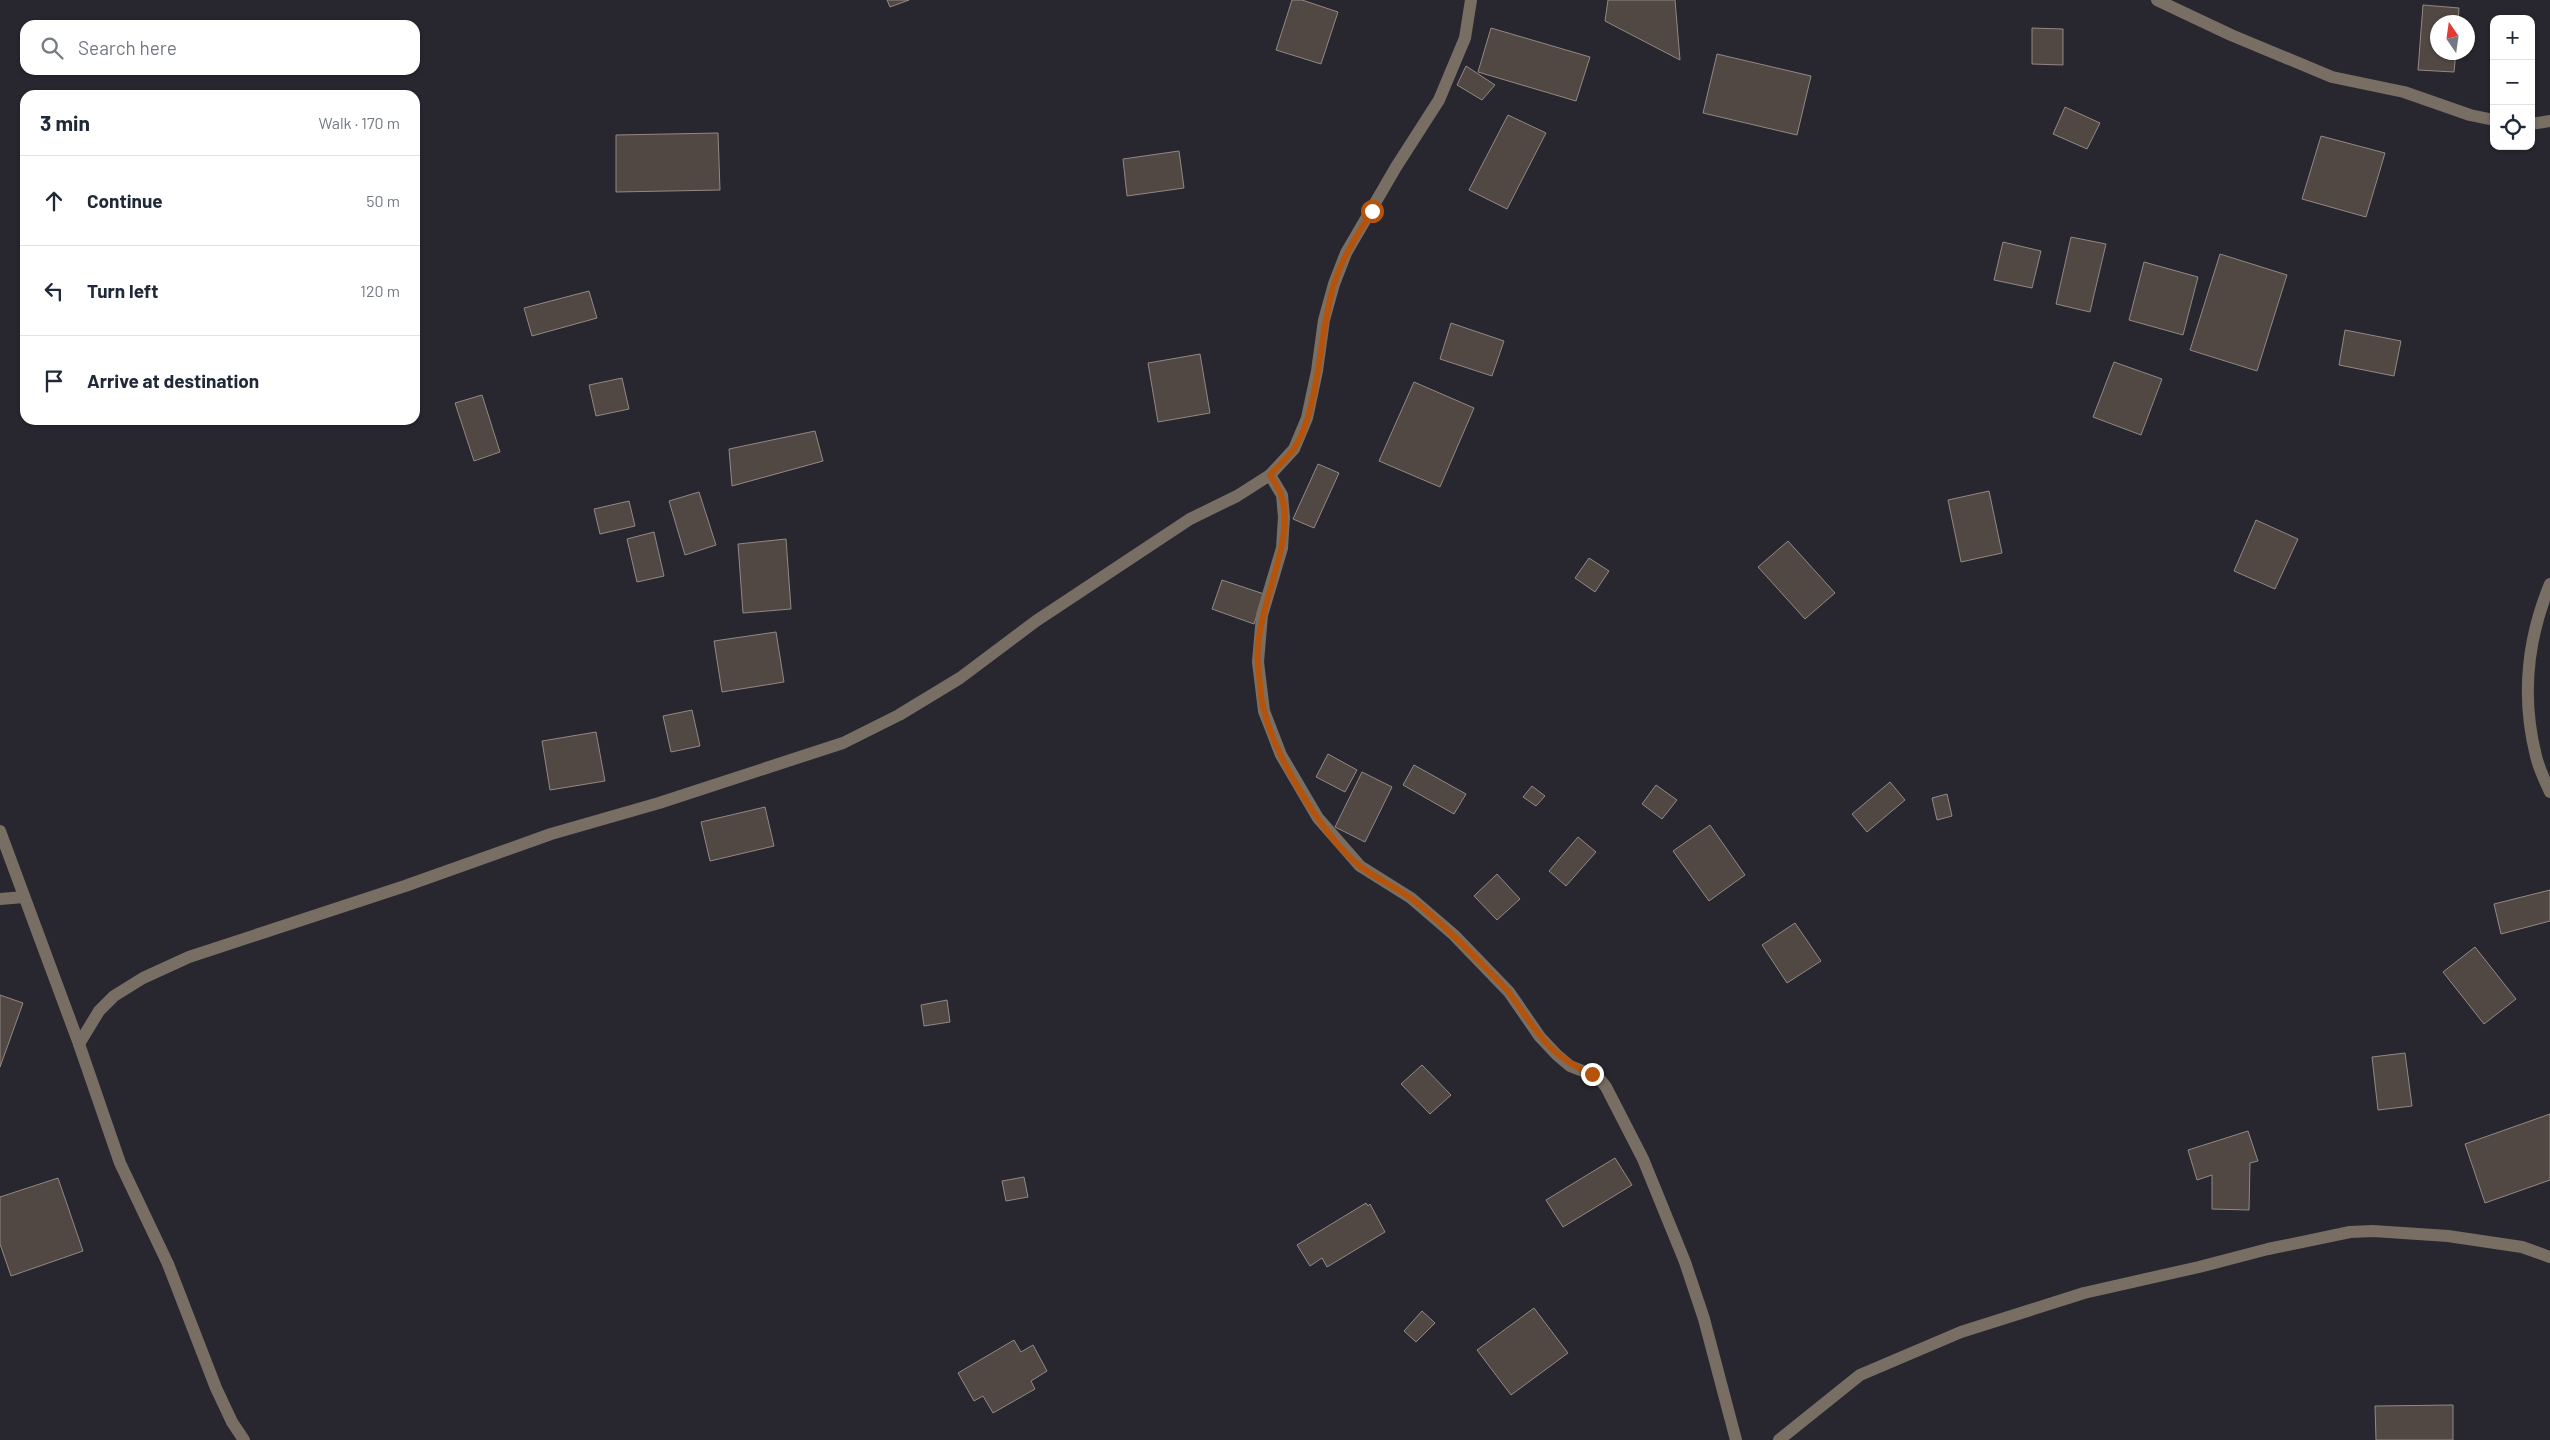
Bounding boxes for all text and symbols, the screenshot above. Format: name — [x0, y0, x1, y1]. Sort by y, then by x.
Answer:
north arrow — [2430, 15, 2475, 60]
map controls — [2490, 15, 2535, 150]
button: + — [2490, 15, 2535, 60]
search box — [20, 20, 420, 75]
icon: search — [38, 34, 66, 62]
text: Search here — [78, 36, 177, 59]
button: − — [2490, 60, 2535, 105]
button: locate — [2490, 105, 2535, 150]
text: 3 min — [40, 110, 90, 135]
text: Walk · 170 m — [318, 113, 400, 132]
icon: ahead — [40, 187, 68, 215]
text: Continue — [87, 189, 163, 212]
text: 50 m — [366, 191, 400, 210]
route start — [1361, 200, 1384, 223]
icon: left — [40, 277, 68, 305]
text: Turn left — [87, 279, 158, 302]
text: 120 m — [360, 281, 400, 300]
icon: arrive — [40, 367, 68, 395]
text: Arrive at destination — [87, 369, 259, 392]
route end — [1581, 1063, 1604, 1086]

